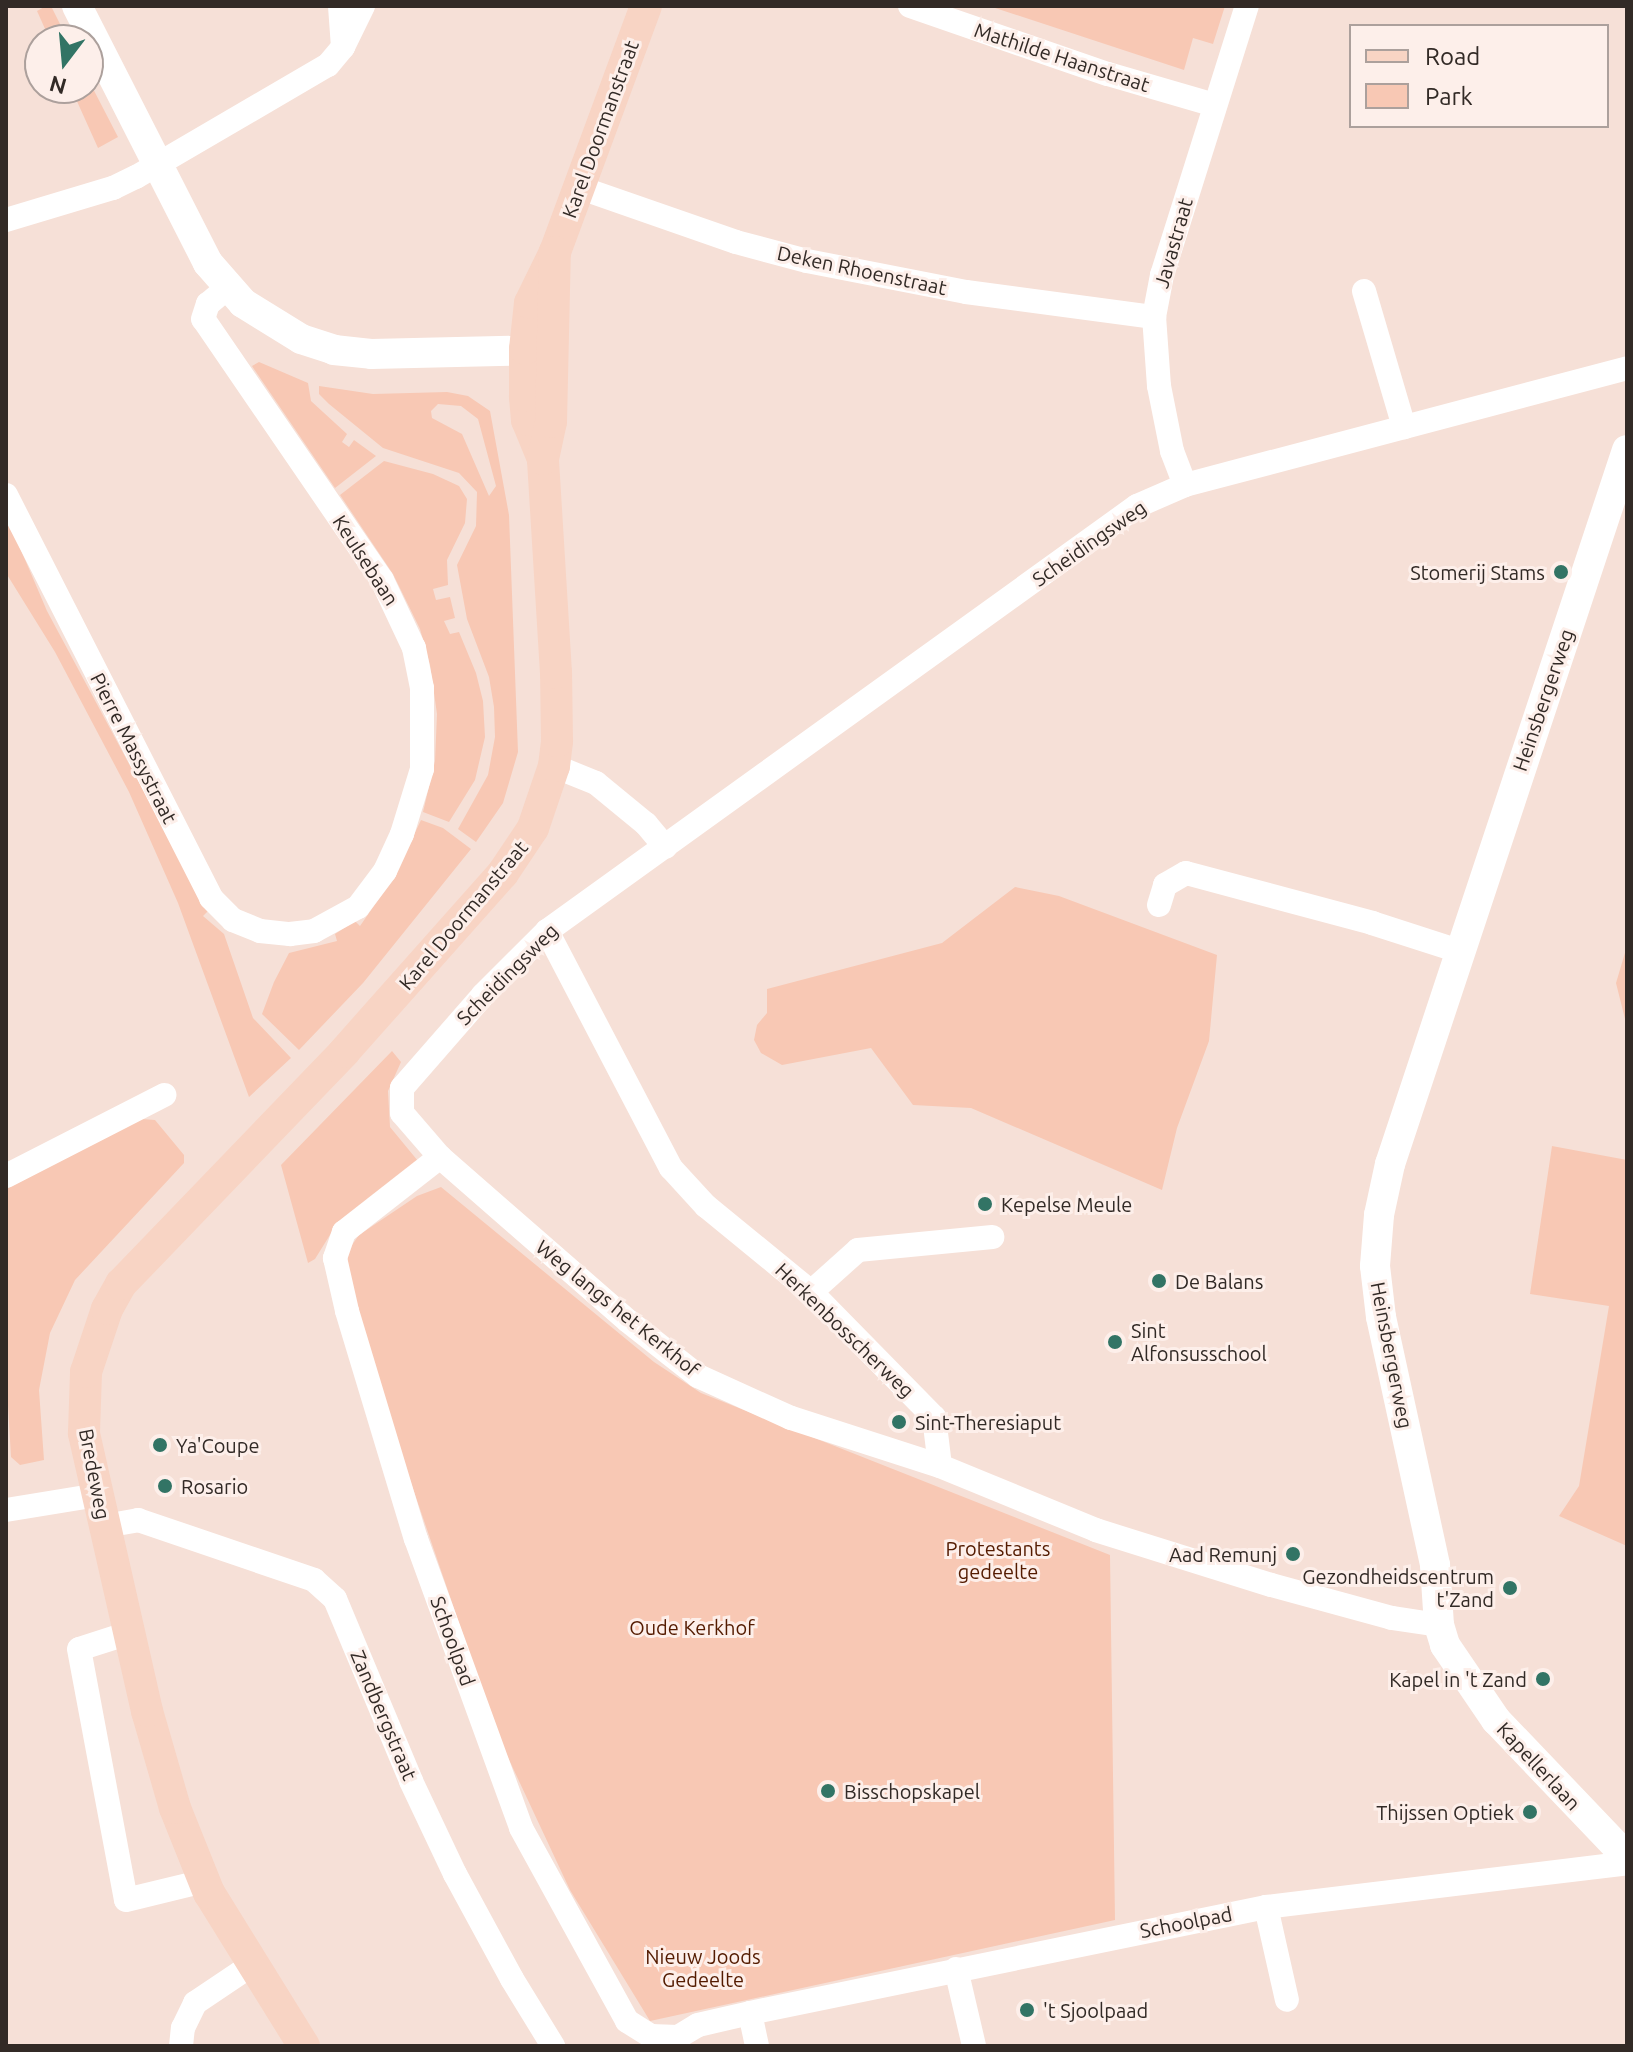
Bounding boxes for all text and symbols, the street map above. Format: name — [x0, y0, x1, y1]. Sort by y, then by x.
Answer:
street label: Mathilde Haanstraat — [971, 17, 1153, 97]
north arrow — [24, 24, 104, 104]
legend — [1349, 24, 1609, 128]
street label: Karel Doormanstraat — [557, 37, 643, 221]
text: Road — [1425, 43, 1480, 70]
text: N — [46, 71, 69, 100]
text: Park — [1425, 83, 1473, 110]
street label: Javastraat — [1149, 195, 1197, 291]
street label: Deken Rhoenstraat — [775, 240, 949, 300]
street label: Scheidingsweg — [1028, 495, 1150, 591]
street label: Keulsebaan — [328, 510, 404, 610]
place label: Stomerij Stams — [1410, 560, 1545, 584]
marker: Stomerij Stams — [1552, 563, 1570, 581]
street label: Heinsbergerweg — [1507, 626, 1579, 774]
street label: Pierre Massystraat — [86, 669, 182, 827]
street label: Karel Doormanstraat — [394, 835, 532, 995]
street label: Scheidingsweg — [451, 918, 563, 1030]
place label: Kepelse Meule — [1001, 1192, 1132, 1216]
marker: Kepelse Meule — [976, 1195, 994, 1213]
street label: Weg langs het Kerkhof — [531, 1235, 705, 1381]
street label: Herkenbosscherweg — [771, 1258, 919, 1402]
place label: De Balans — [1175, 1269, 1263, 1293]
marker: De Balans — [1150, 1272, 1168, 1290]
street label: Heinsbergerweg — [1366, 1280, 1418, 1430]
place label: Sint Alfonsusschool — [1131, 1318, 1267, 1365]
marker: Sint Alfonsusschool — [1106, 1333, 1124, 1351]
place label: Sint-Theresiaput — [915, 1410, 1061, 1434]
marker: Sint-Theresiaput — [890, 1413, 908, 1431]
street label: Bredeweg — [74, 1427, 116, 1521]
place label: Ya'Coupe — [176, 1433, 260, 1457]
marker: Ya'Coupe — [151, 1436, 169, 1454]
place label: Rosario — [181, 1474, 248, 1498]
marker: Rosario — [156, 1477, 174, 1495]
park label: Protestants gedeelte — [946, 1536, 1050, 1583]
place label: Aad Remunj — [1169, 1542, 1277, 1566]
marker: Aad Remunj — [1284, 1545, 1302, 1563]
place label: Gezondheidscentrum t'Zand — [1302, 1564, 1494, 1611]
marker: Gezondheidscentrum t'Zand — [1501, 1579, 1519, 1597]
street label: Schoolpad — [426, 1593, 480, 1689]
park label: Oude Kerkhof — [629, 1615, 755, 1639]
street label: Zandbergstraat — [346, 1646, 422, 1784]
place label: Kapel in 't Zand — [1389, 1667, 1527, 1691]
marker: Kapel in 't Zand — [1534, 1670, 1552, 1688]
street label: Kapellerlaan — [1492, 1717, 1586, 1815]
place label: Bisschopskapel — [844, 1779, 980, 1803]
marker: Bisschopskapel — [819, 1782, 837, 1800]
place label: Thijssen Optiek — [1376, 1800, 1514, 1824]
marker: Thijssen Optiek — [1521, 1803, 1539, 1821]
street label: Schoolpad — [1138, 1901, 1234, 1943]
park label: Nieuw Joods Gedeelte — [645, 1944, 761, 1991]
place label: 't Sjoolpaad — [1043, 1998, 1148, 2022]
marker: 't Sjoolpaad — [1018, 2001, 1036, 2019]

